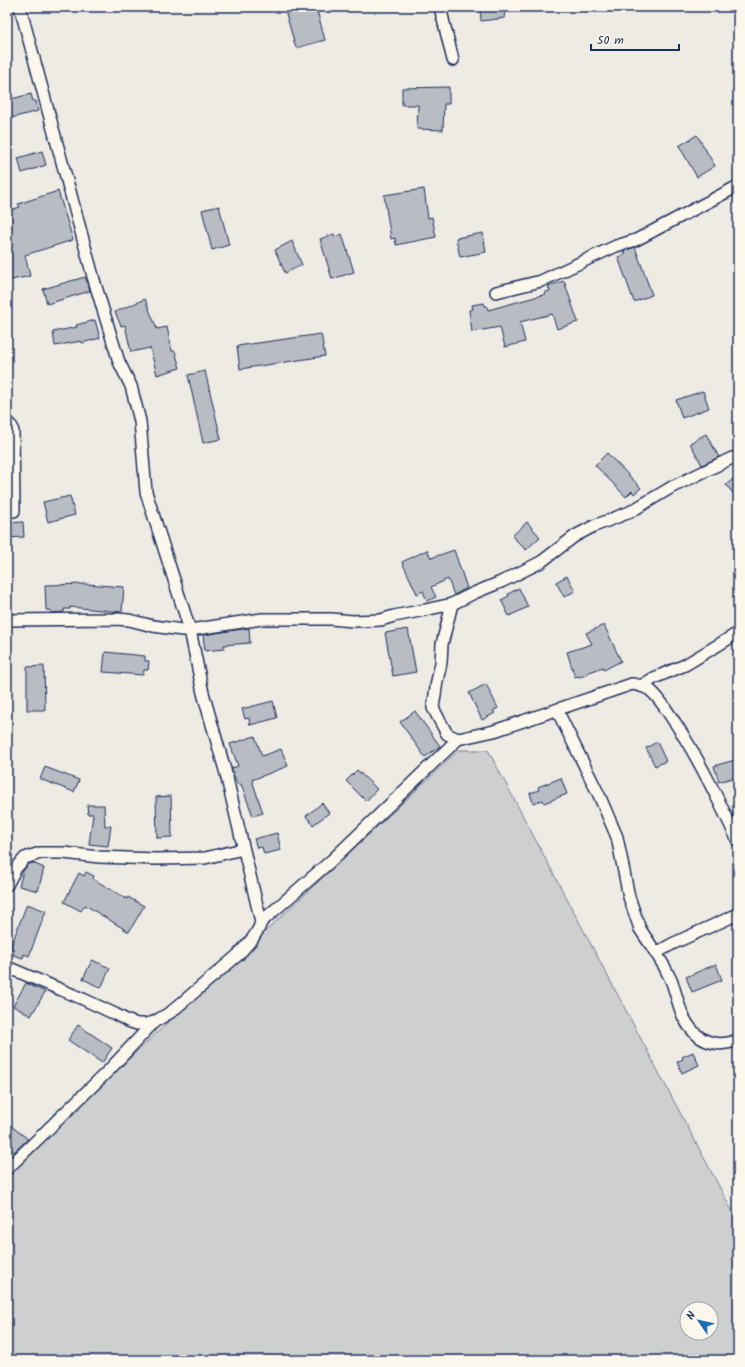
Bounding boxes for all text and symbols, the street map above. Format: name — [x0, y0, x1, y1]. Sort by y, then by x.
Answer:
scale bar — [591, 26, 679, 52]
text: 50 m — [597, 31, 624, 50]
north arrow — [679, 1301, 719, 1341]
text: N — [682, 1308, 701, 1324]

